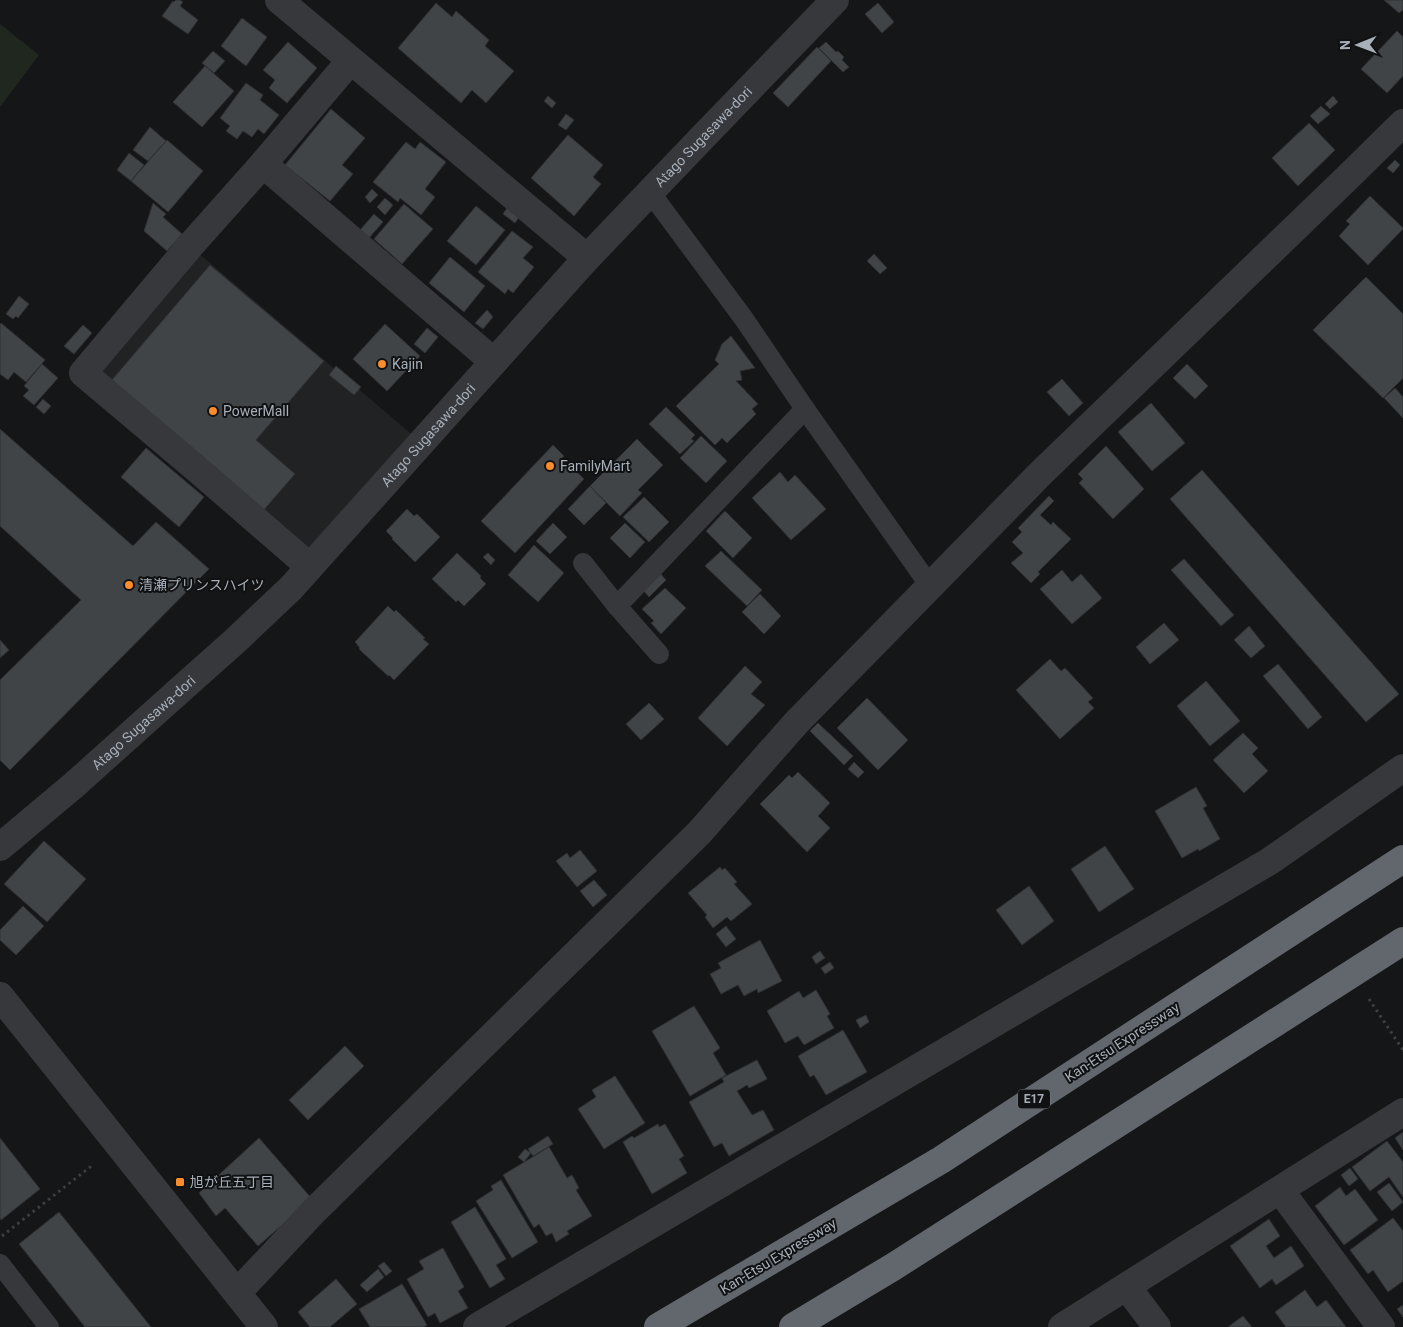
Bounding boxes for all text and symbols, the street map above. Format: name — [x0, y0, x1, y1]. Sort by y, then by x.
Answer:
north arrow — [1333, 20, 1383, 70]
text: N — [1337, 40, 1353, 50]
street label: Atago Sugasawa-dori — [651, 83, 755, 190]
place label: Kajin — [392, 356, 423, 372]
marker: Kajin — [376, 358, 388, 370]
street label: Atago Sugasawa-dori — [378, 380, 478, 490]
place label: PowerMall — [223, 403, 289, 419]
marker: PowerMall — [207, 405, 219, 417]
place label: FamilyMart — [560, 458, 631, 474]
marker: FamilyMart — [544, 460, 556, 472]
place label: 清瀬プリンスハイツ — [139, 577, 264, 593]
marker: 清瀬プリンスハイツ — [123, 579, 135, 591]
street label: Atago Sugasawa-dori — [89, 672, 199, 773]
street label: Kan-Etsu Expressway — [1062, 999, 1182, 1085]
road number: E17 — [1018, 1090, 1050, 1108]
place label: 旭が丘五丁目 — [190, 1174, 274, 1190]
marker: 旭が丘五丁目 — [174, 1176, 186, 1188]
street label: Kan-Etsu Expressway — [717, 1215, 839, 1297]

